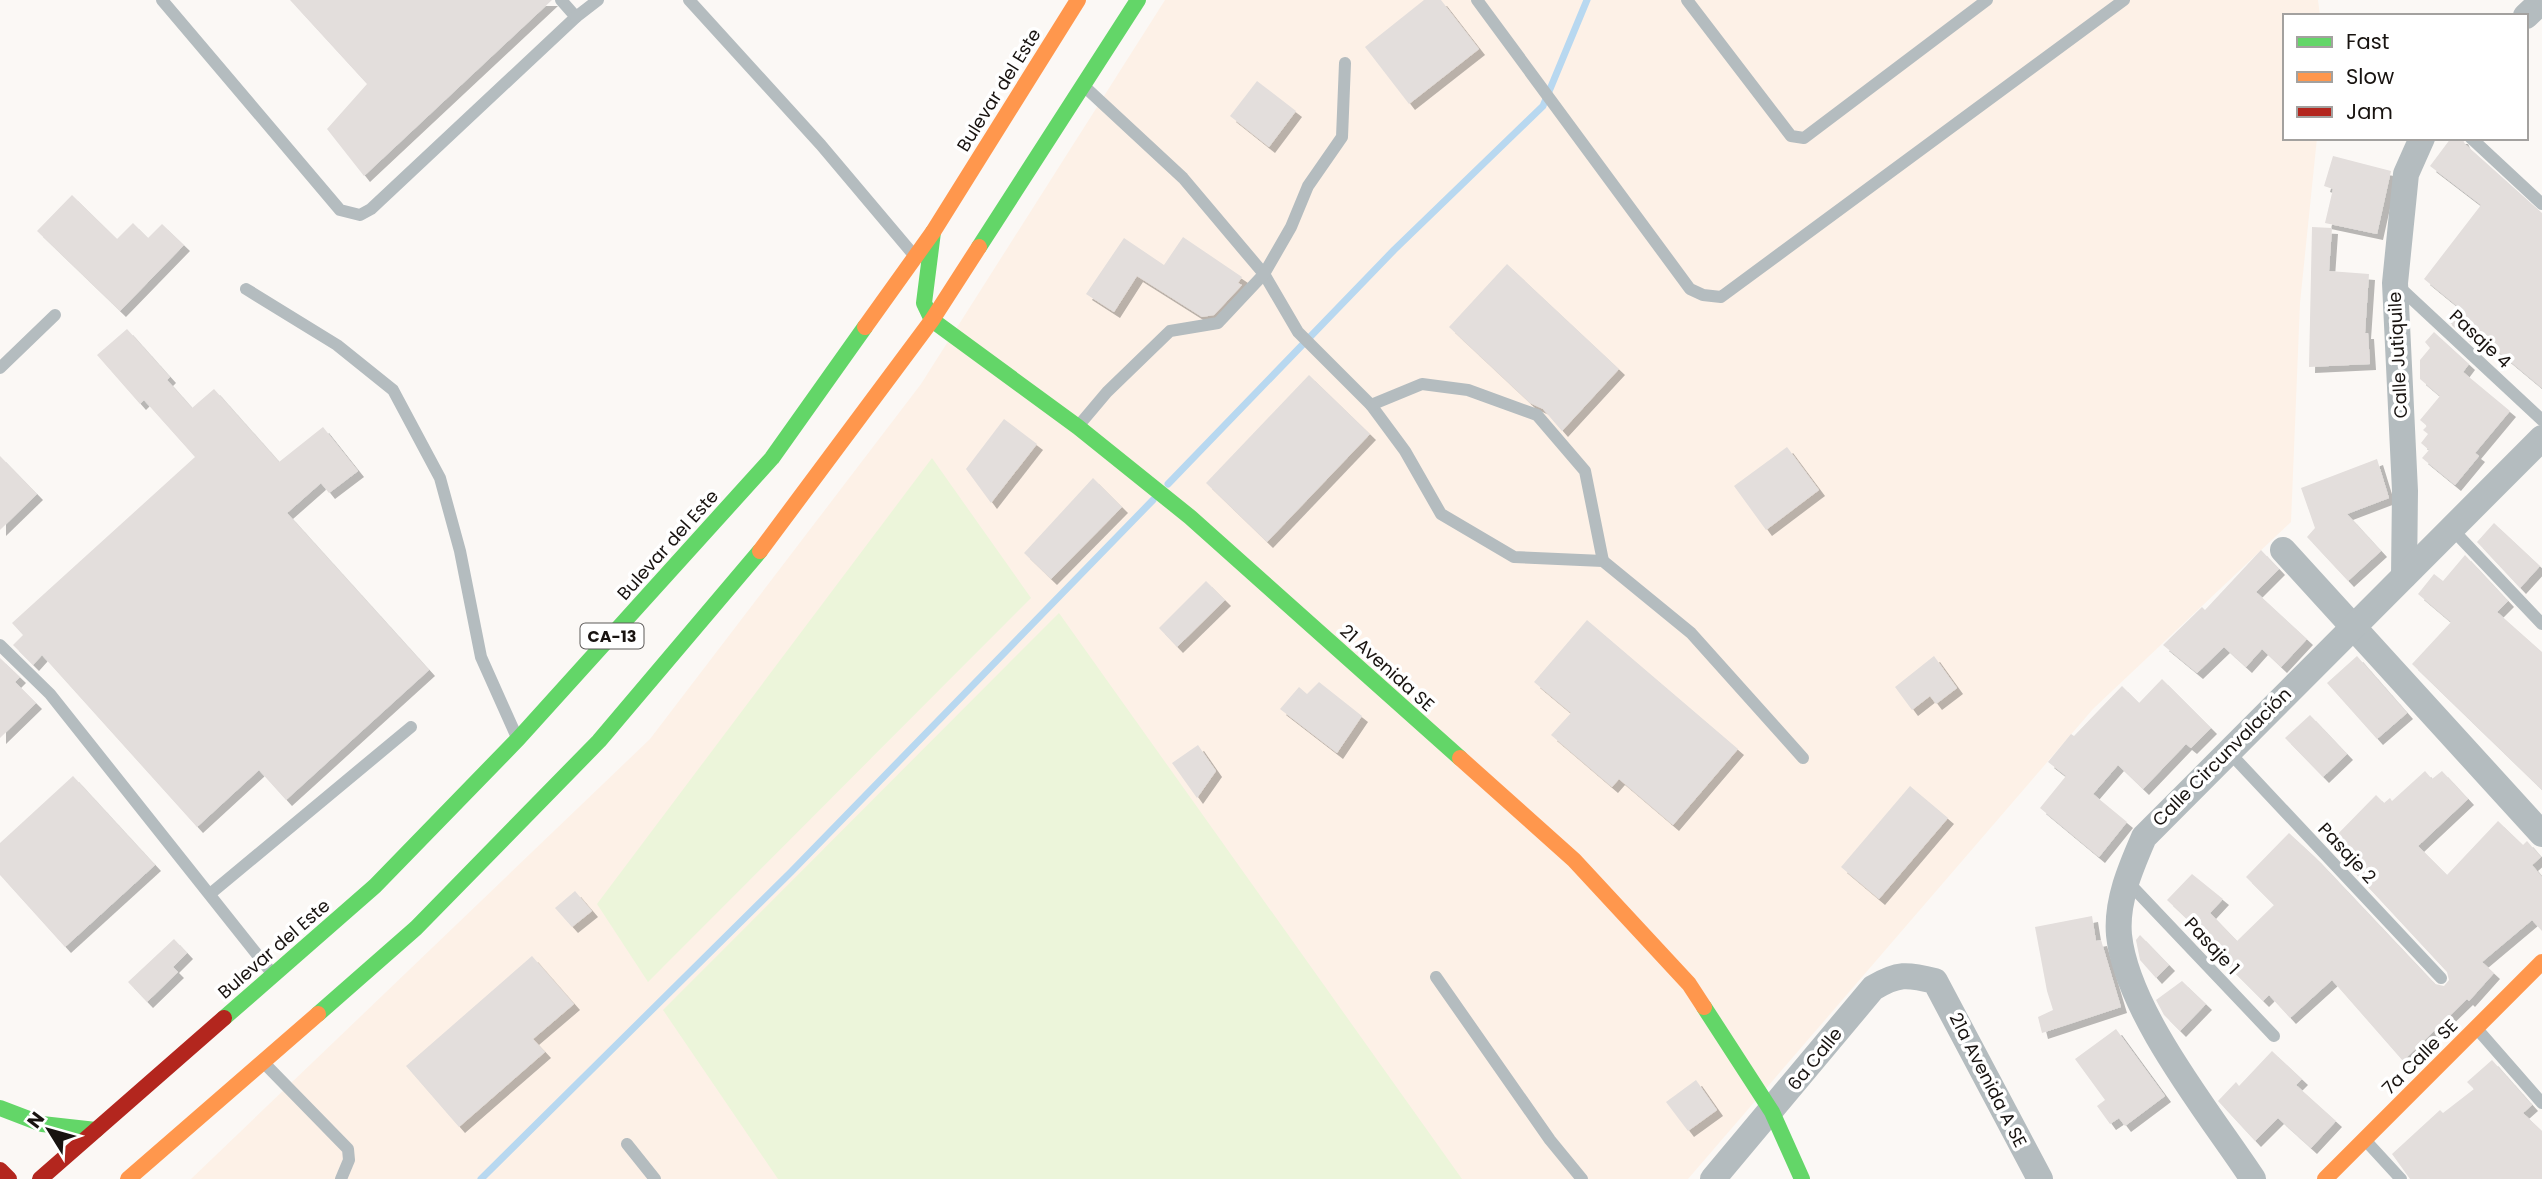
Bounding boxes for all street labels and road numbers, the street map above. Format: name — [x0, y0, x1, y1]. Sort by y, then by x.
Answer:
street label: Bulevar del Este — [951, 23, 1046, 156]
street label: Calle Jutiquile — [2382, 291, 2413, 419]
street label: Pasaje 4 — [2444, 304, 2517, 374]
street label: Bulevar del Este — [611, 484, 724, 605]
street label: 21 Avenida SE — [1335, 618, 1440, 717]
road number: CA-13 — [580, 624, 644, 649]
street label: Calle Circunvalación — [2147, 682, 2297, 832]
street label: Pasaje 2 — [2313, 817, 2382, 889]
street label: Bulevar del Este — [212, 893, 335, 1004]
street label: Pasaje 1 — [2179, 911, 2245, 980]
street label: 21a Avenida A SE — [1944, 1008, 2033, 1152]
street label: 7a Calle SE — [2376, 1013, 2463, 1100]
street label: 6a Calle — [1781, 1022, 1848, 1095]

